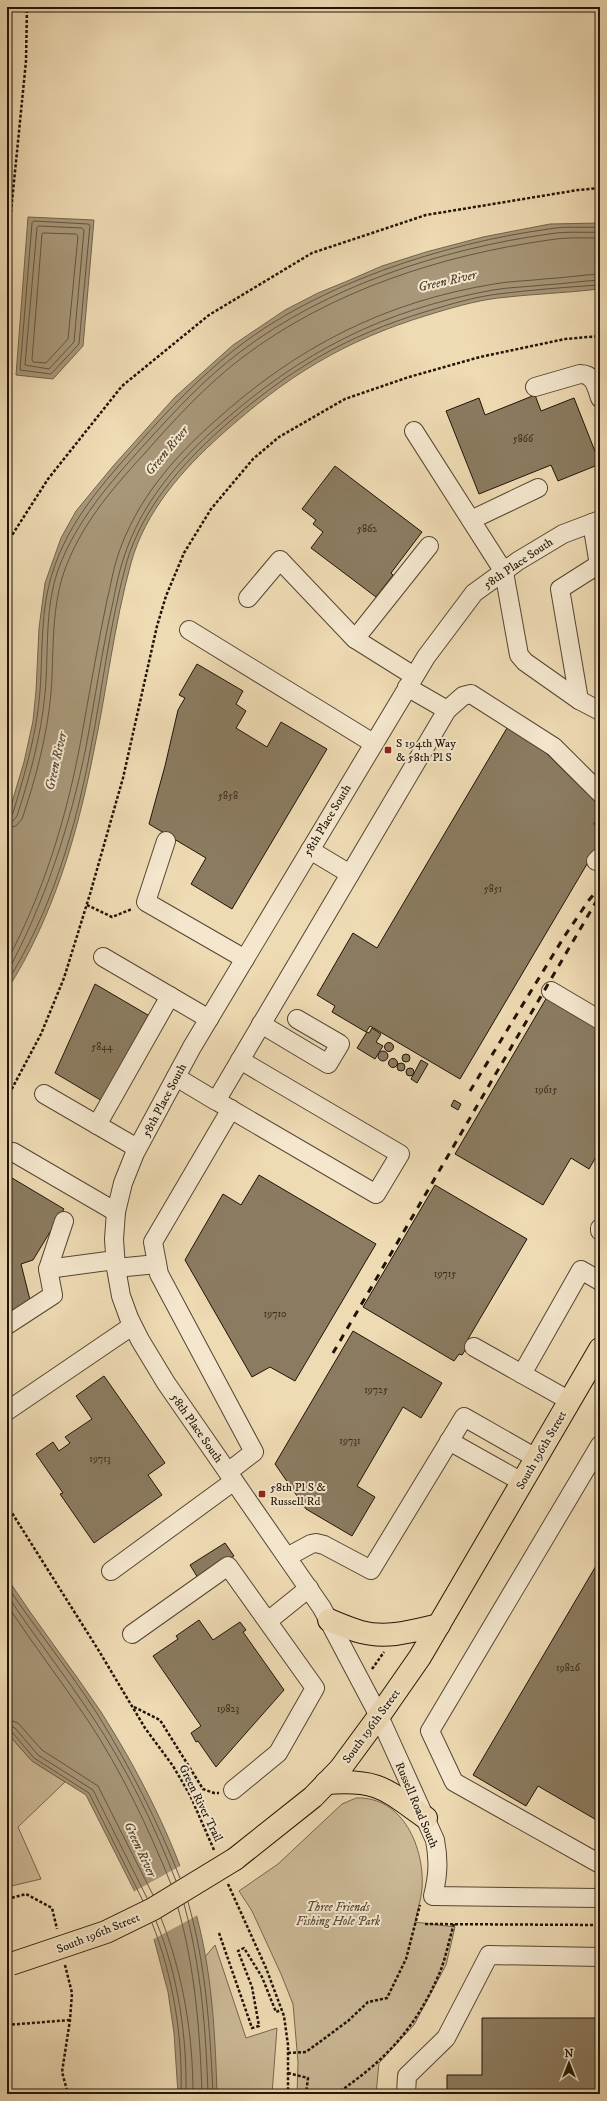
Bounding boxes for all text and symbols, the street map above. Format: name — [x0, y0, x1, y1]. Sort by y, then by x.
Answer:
water label: Green River — [417, 266, 479, 295]
water label: Green River — [142, 422, 193, 478]
house number: 5866 — [513, 433, 534, 445]
house number: 5862 — [357, 523, 377, 535]
street label: 58th Place South — [480, 534, 557, 592]
water label: Green River — [42, 729, 71, 792]
place label: S 194th Way & 58th Pl S — [396, 736, 456, 765]
marker: S 194th Way & 58th Pl S — [383, 745, 393, 755]
street label: 58th Place South — [300, 781, 355, 859]
house number: 5858 — [218, 790, 238, 802]
house number: 5851 — [484, 883, 503, 895]
house number: 5844 — [91, 1041, 113, 1053]
street label: 58th Place South — [139, 1060, 190, 1140]
house number: 19615 — [535, 1084, 557, 1096]
house number: 19715 — [434, 1268, 456, 1280]
house number: 19710 — [264, 1308, 286, 1320]
house number: 19725 — [364, 1384, 388, 1396]
street label: 58th Place South — [167, 1391, 226, 1466]
street label: South 196th Street — [513, 1408, 570, 1492]
house number: 19731 — [339, 1435, 361, 1447]
house number: 19713 — [89, 1453, 111, 1465]
place label: 58th Pl S & Russell Rd — [270, 1480, 326, 1509]
marker: 58th Pl S & Russell Rd — [257, 1489, 267, 1499]
house number: 19826 — [556, 1662, 581, 1674]
street label: South 196th Street — [339, 1686, 404, 1766]
house number: 19823 — [217, 1703, 239, 1715]
street label: Russell Road South — [392, 1760, 442, 1851]
street label: Green River Trail — [175, 1762, 226, 1845]
water label: Green River — [120, 1819, 160, 1881]
park label: Three Friends Fishing Hole Park — [296, 1900, 380, 1929]
street label: South 196th Street — [54, 1910, 142, 1957]
north arrow — [549, 2043, 589, 2083]
text: N — [564, 2047, 574, 2061]

